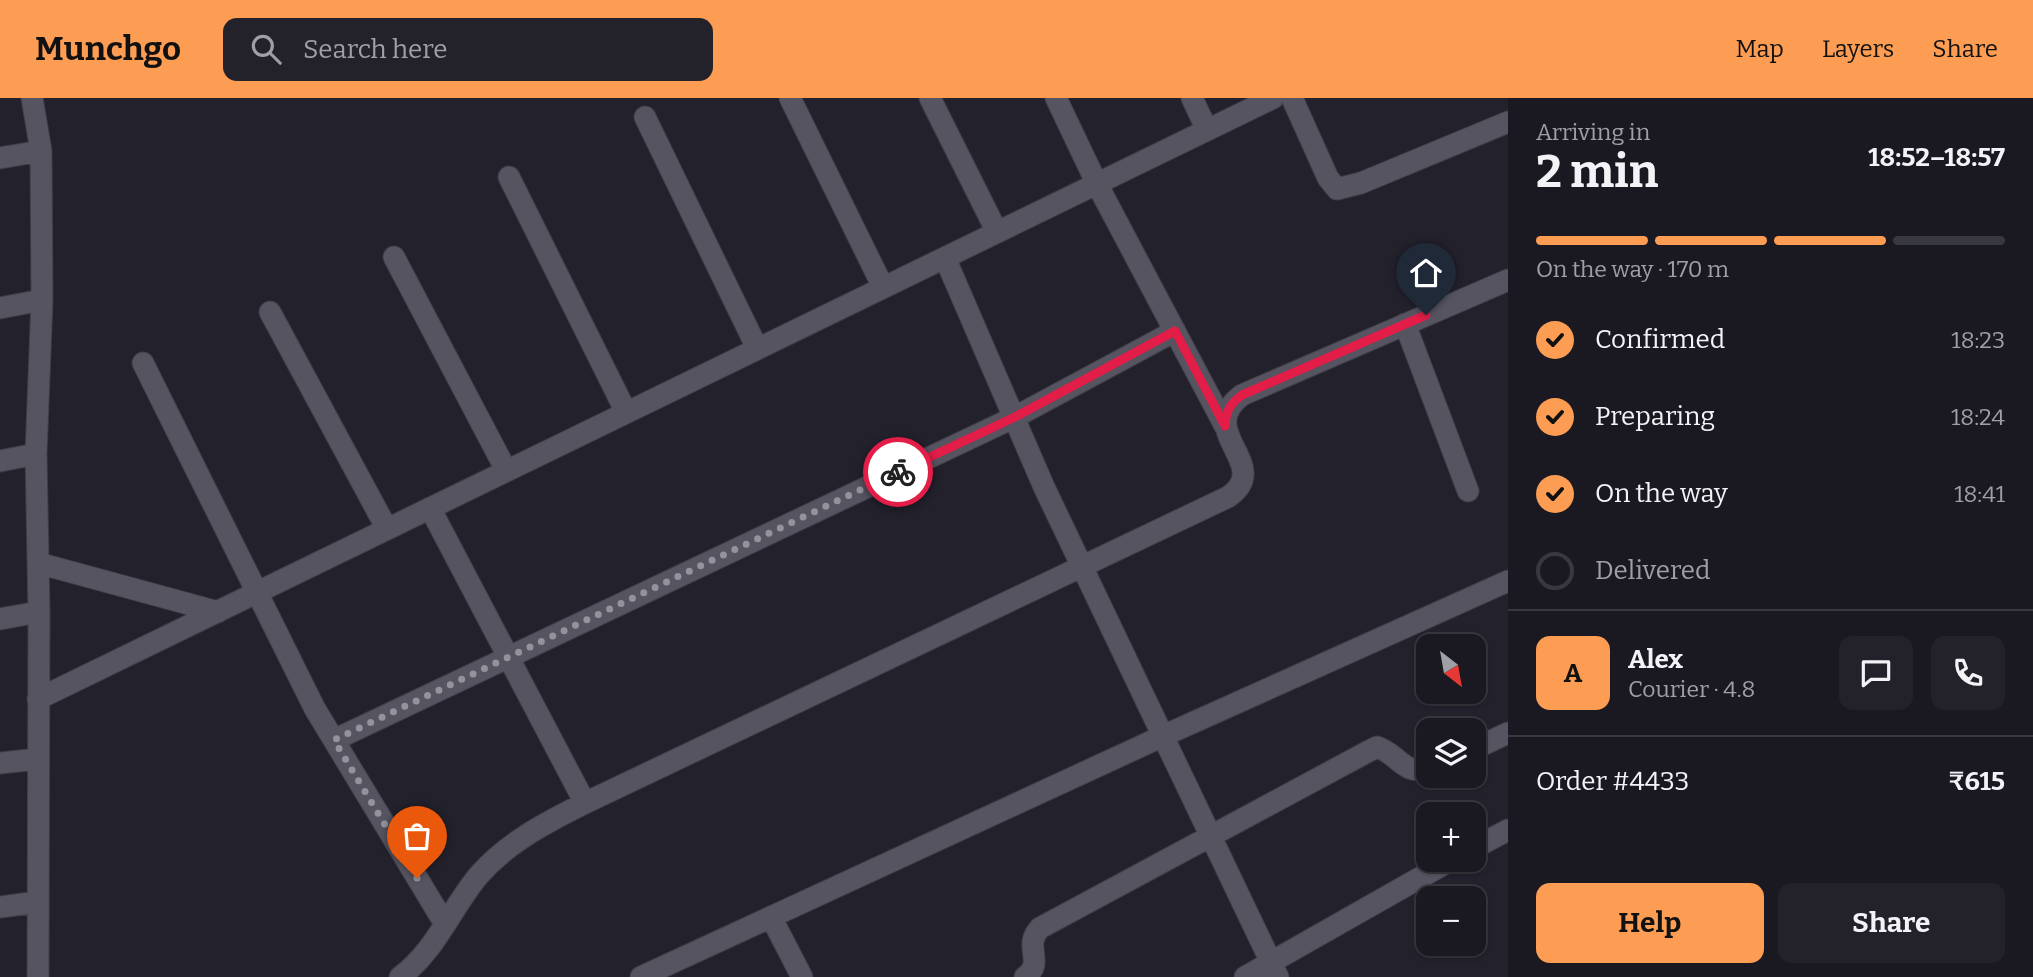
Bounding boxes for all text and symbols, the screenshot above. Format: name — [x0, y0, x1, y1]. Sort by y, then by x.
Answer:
search box — [223, 18, 713, 81]
text: Munchgo — [35, 29, 181, 69]
icon: search — [247, 30, 285, 68]
text: Search here — [303, 34, 447, 65]
text: Map — [1736, 35, 1784, 63]
text: Layers — [1822, 35, 1894, 63]
text: Share — [1932, 35, 1998, 63]
text: Arriving in — [1536, 118, 1650, 146]
text: 18:52–18:57 — [1868, 142, 2005, 173]
text: 2 min — [1536, 144, 1658, 199]
pin — [1396, 243, 1456, 315]
icon: home — [1407, 254, 1445, 292]
text: On the way · 170 m — [1536, 255, 1729, 283]
icon: check — [1536, 321, 1574, 359]
text: Confirmed — [1595, 324, 1725, 355]
text: 18:23 — [1951, 326, 2005, 354]
icon: check — [1536, 398, 1574, 436]
text: Preparing — [1595, 401, 1715, 432]
text: 18:24 — [1951, 403, 2005, 431]
courier — [863, 437, 933, 507]
icon: bike — [879, 453, 917, 491]
icon: check — [1536, 475, 1574, 513]
text: On the way — [1595, 478, 1728, 509]
text: 18:41 — [1954, 480, 2005, 508]
text: Delivered — [1595, 555, 1710, 586]
north arrow — [1416, 634, 1486, 704]
map controls — [1416, 634, 1486, 956]
button: chat — [1839, 636, 1913, 710]
button: phone — [1931, 636, 2005, 710]
text: Alex — [1628, 644, 1683, 675]
text: A — [1564, 658, 1582, 689]
text: Courier · 4.8 — [1628, 675, 1755, 703]
button: layers — [1416, 718, 1486, 788]
text: Order #4433 — [1536, 766, 1689, 797]
text: ₹615 — [1948, 766, 2005, 797]
button: + — [1416, 802, 1486, 872]
pin — [387, 806, 447, 878]
icon: bag — [398, 817, 436, 855]
button: Help — [1536, 883, 1764, 963]
button: Share — [1778, 883, 2005, 963]
button: − — [1416, 886, 1486, 956]

